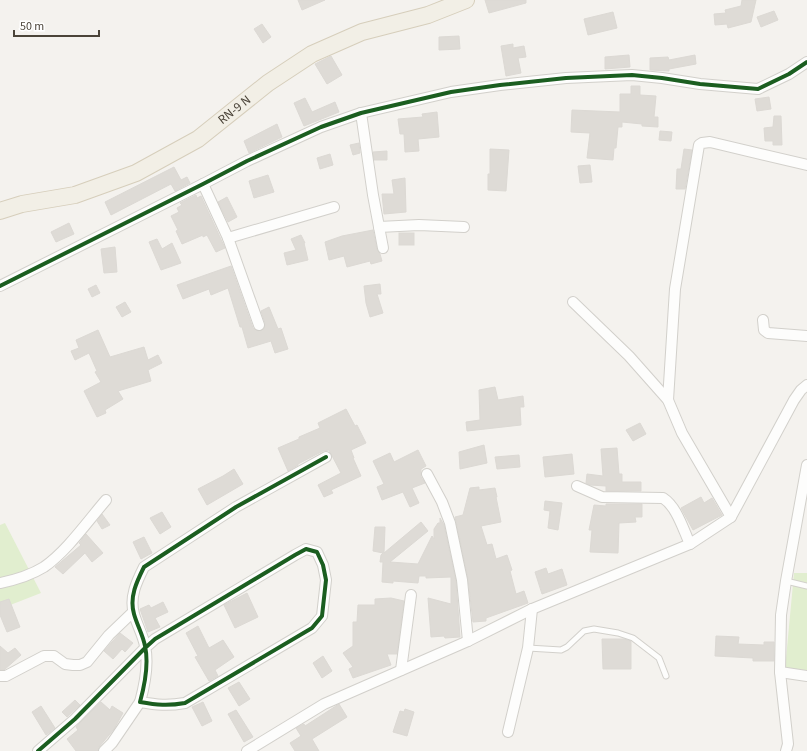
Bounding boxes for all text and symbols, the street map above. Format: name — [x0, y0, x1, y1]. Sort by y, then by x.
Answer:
scale bar — [14, 12, 99, 38]
text: 50 m — [20, 18, 44, 35]
street label: RN-9 N — [214, 91, 255, 129]

